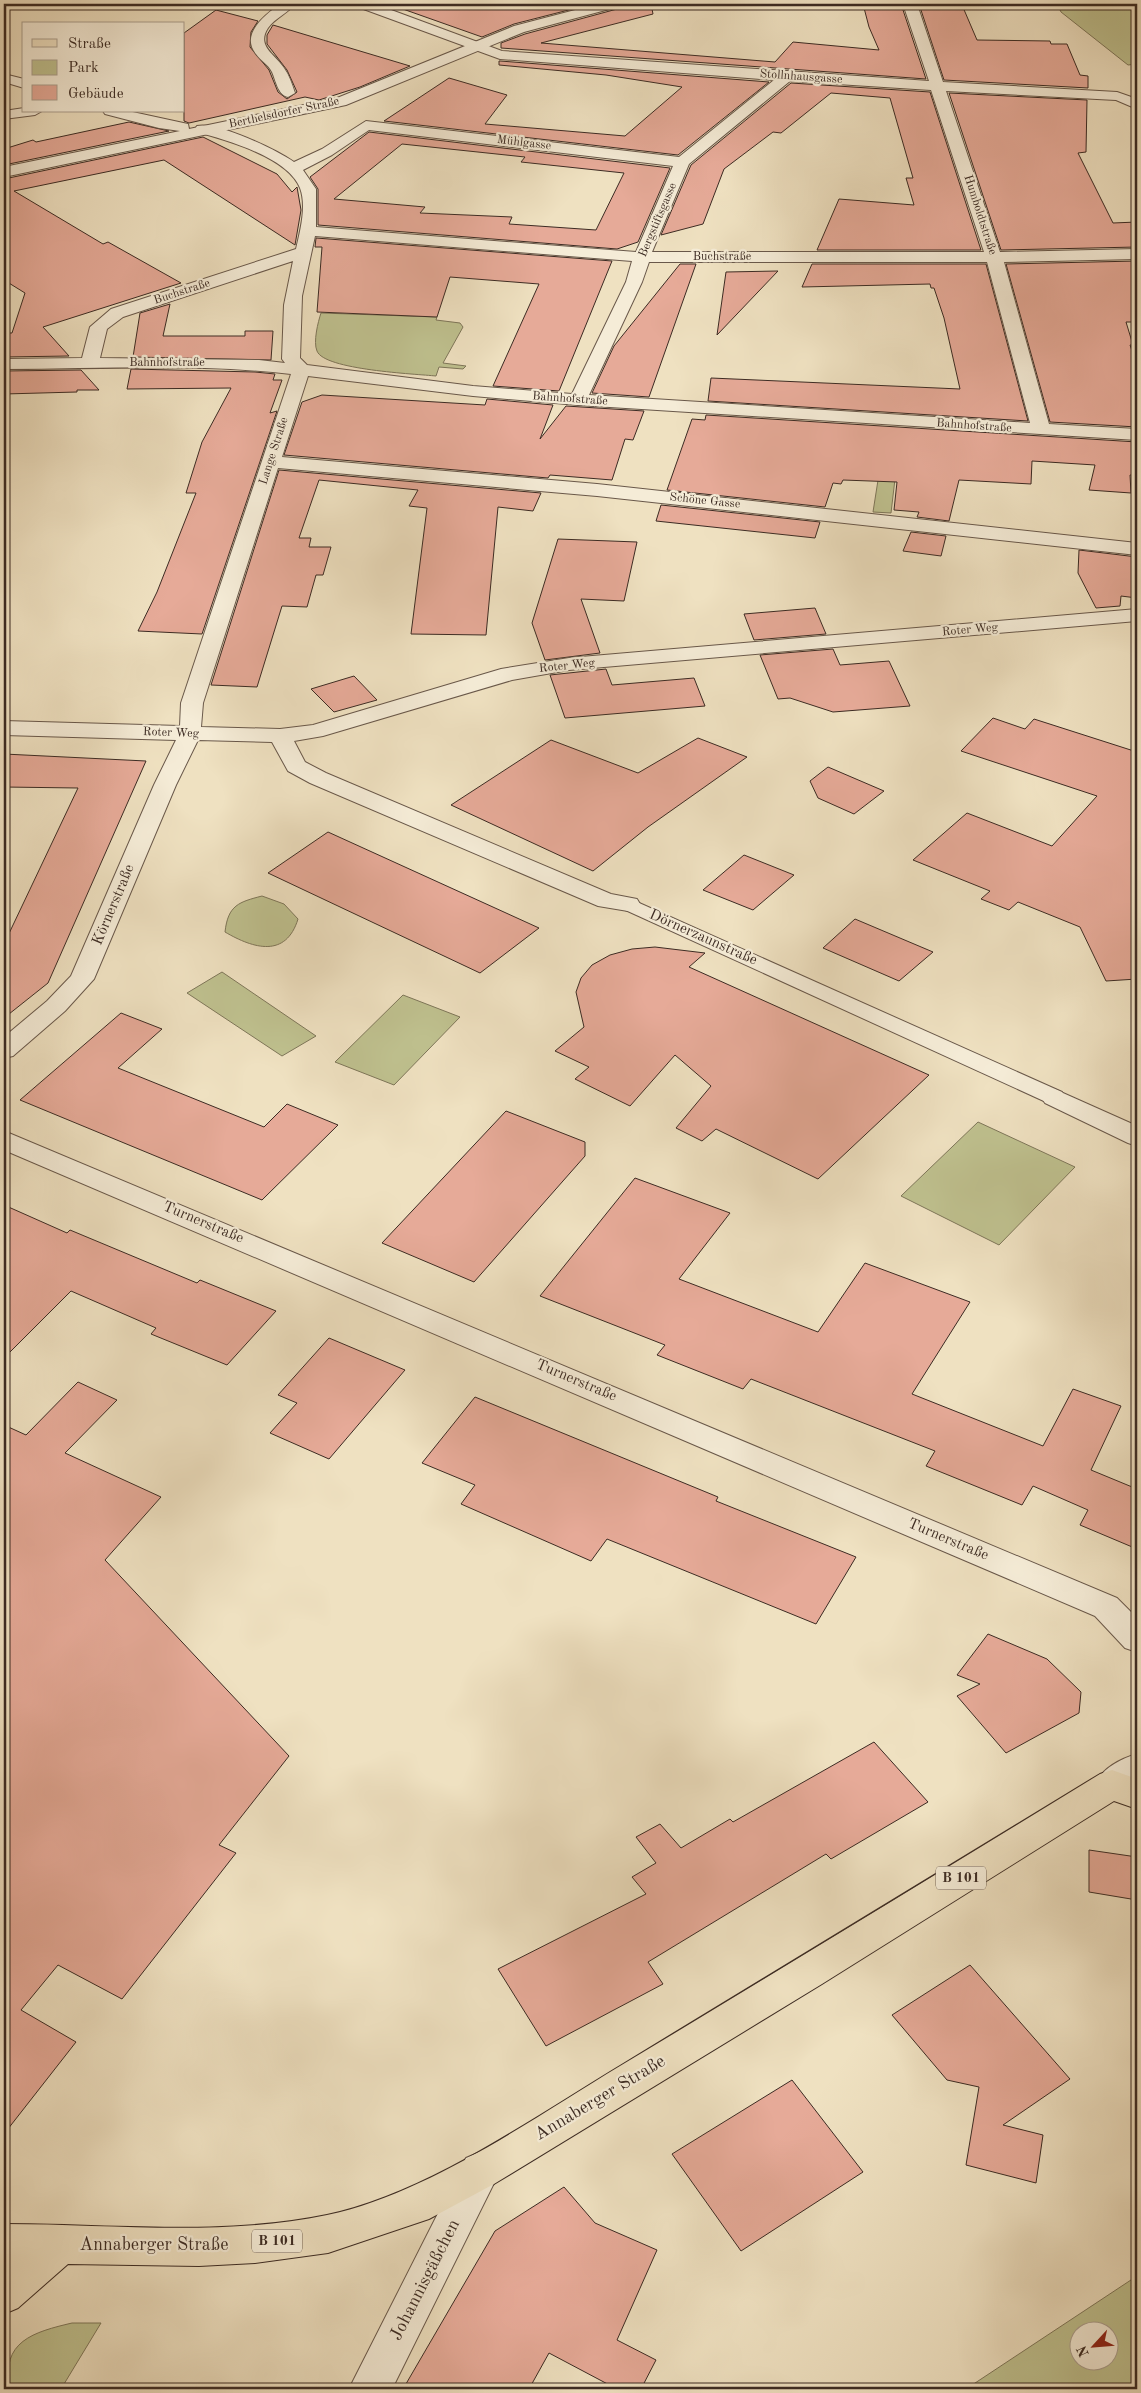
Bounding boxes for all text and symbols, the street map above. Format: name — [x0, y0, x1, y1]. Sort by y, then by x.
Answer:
legend — [22, 22, 185, 112]
text: Straße — [68, 37, 111, 52]
text: Park — [68, 61, 99, 76]
street label: Stollnhausgasse — [759, 68, 843, 86]
text: Gebäude — [68, 87, 124, 102]
street label: Berthelsdorfer Straße — [228, 95, 341, 131]
street label: Mühlgasse — [496, 134, 552, 152]
street label: Humboldtstraße — [961, 174, 999, 257]
street label: Bergstiftsgasse — [637, 181, 679, 259]
street label: Buchstraße — [693, 251, 752, 263]
street label: Buchstraße — [152, 277, 212, 307]
street label: Bahnhofstraße — [129, 357, 205, 369]
street label: Bahnhofstraße — [532, 390, 609, 408]
street label: Lange Straße — [257, 415, 291, 486]
street label: Bahnhofstraße — [936, 417, 1013, 435]
street label: Schöne Gasse — [669, 491, 741, 511]
street label: Roter Weg — [941, 622, 999, 638]
street label: Roter Weg — [538, 657, 596, 675]
street label: Roter Weg — [143, 726, 200, 740]
street label: Körnerstraße — [90, 862, 138, 948]
street label: Dörnerzaunstraße — [647, 907, 759, 969]
street label: Turnerstraße — [160, 1199, 246, 1247]
street label: Turnerstraße — [533, 1357, 619, 1405]
street label: Turnerstraße — [905, 1516, 991, 1564]
road number: B 101 — [936, 1866, 986, 1890]
street label: Annaberger Straße — [532, 2052, 668, 2144]
street label: Johannisgäßchen — [387, 2216, 463, 2343]
road number: B 101 — [252, 2230, 302, 2252]
street label: Annaberger Straße — [80, 2236, 228, 2254]
north arrow — [1068, 2320, 1118, 2370]
text: N — [1074, 2343, 1092, 2359]

